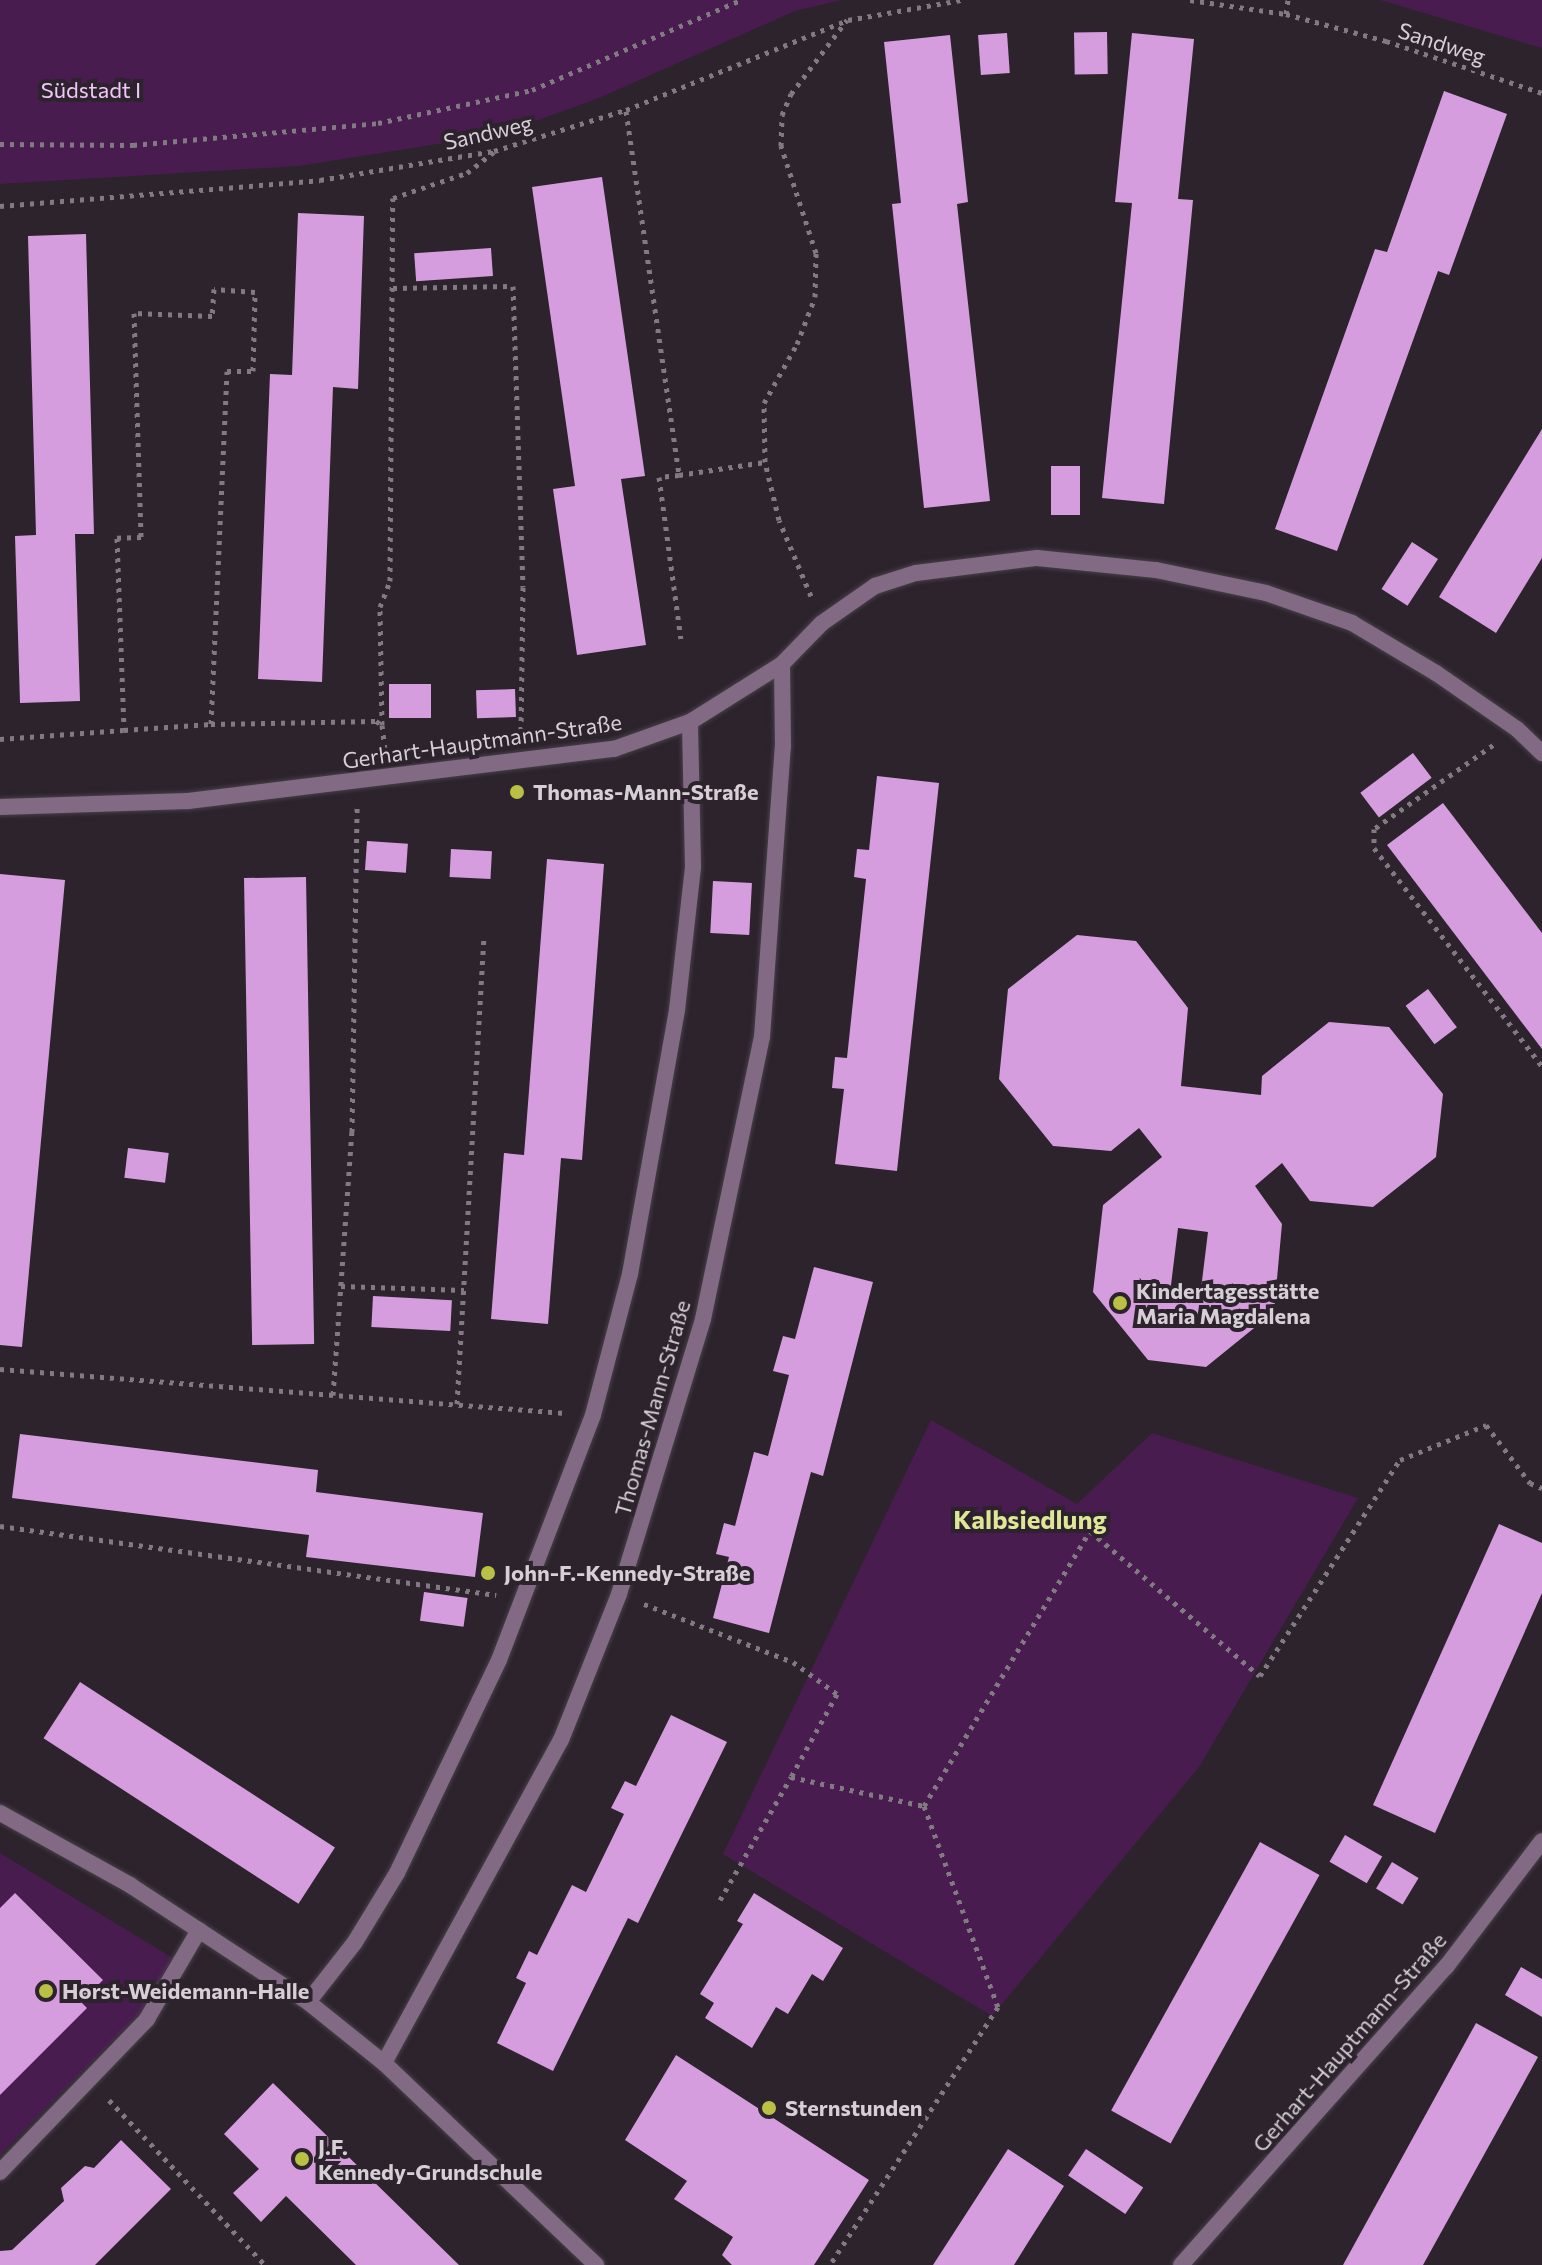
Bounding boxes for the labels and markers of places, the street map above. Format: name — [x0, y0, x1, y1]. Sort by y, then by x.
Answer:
place label: Thomas-Mann-Straße — [533, 779, 759, 805]
marker: Thomas-Mann-Straße — [508, 783, 526, 801]
place label: Kindertagesstätte Maria Magdalena — [1136, 1277, 1319, 1328]
marker: Kindertagesstätte Maria Magdalena — [1111, 1294, 1129, 1312]
place label: John-F.-Kennedy-Straße — [504, 1560, 751, 1586]
marker: John-F.-Kennedy-Straße — [479, 1564, 497, 1582]
place label: Horst-Weidemann-Halle — [62, 1978, 309, 2004]
marker: Horst-Weidemann-Halle — [37, 1982, 55, 2000]
place label: Sternstunden — [785, 2095, 922, 2121]
marker: Sternstunden — [760, 2099, 778, 2117]
place label: J.F. Kennedy-Grundschule — [318, 2133, 542, 2184]
marker: J.F. Kennedy-Grundschule — [293, 2150, 311, 2168]

